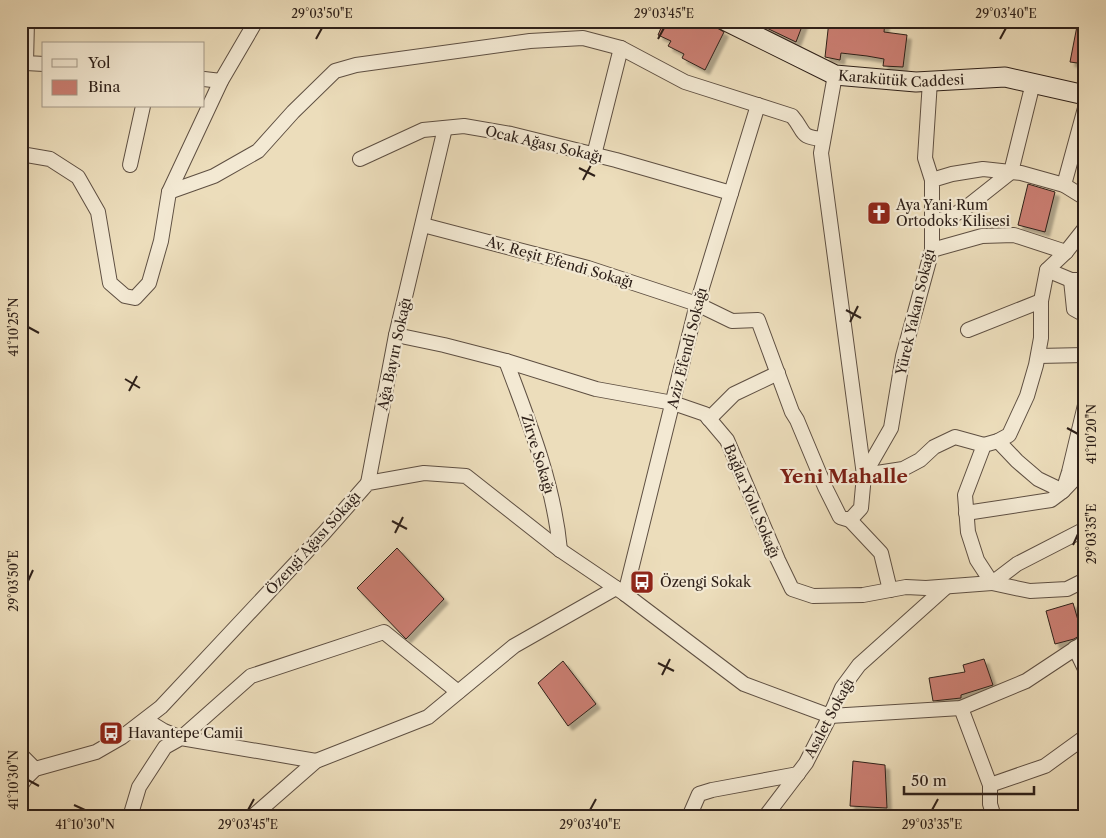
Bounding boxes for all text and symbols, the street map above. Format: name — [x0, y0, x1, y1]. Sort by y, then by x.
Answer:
text: 29°03'50"E — [291, 6, 353, 21]
text: 29°03'45"E — [634, 6, 694, 21]
text: 29°03'40"E — [975, 6, 1037, 21]
legend — [42, 42, 205, 108]
text: Yol — [87, 53, 111, 72]
street label: Karakütük Caddesi — [837, 66, 965, 91]
text: Bina — [88, 77, 120, 96]
street label: Ocak Ağası Sokağı — [483, 122, 605, 166]
place label: Aya Yani Rum Ortodoks Kilisesi — [895, 196, 1010, 230]
church icon: Aya Yani Rum Ortodoks Kilisesi — [866, 200, 892, 226]
street label: Av. Reşit Efendi Sokağı — [483, 232, 636, 292]
street label: Yürek Yakan Sokağı — [891, 247, 938, 378]
street label: Aziz Efendi Sokağı — [663, 286, 711, 411]
street label: Ağa Bayırı Sokağı — [373, 296, 415, 413]
text: 41°10'25"N — [6, 297, 21, 356]
text: 41°10'20"N — [1084, 404, 1099, 464]
street label: Zirve Sokağı — [517, 412, 559, 496]
street label: Bağlar Yolu Sokağı — [720, 441, 784, 561]
district label: Yeni Mahalle — [779, 465, 908, 488]
street label: Özengi Ağası Sokağı — [262, 488, 364, 598]
text: 29°03'35"E — [1084, 504, 1099, 564]
text: 29°03'50"E — [6, 550, 21, 612]
bus stop icon: Özengi Sokak — [629, 569, 655, 595]
place label: Özengi Sokak — [660, 573, 752, 591]
street label: Asalet Sokağı — [800, 675, 858, 762]
bus stop icon: Havantepe Camii — [98, 720, 124, 746]
place label: Havantepe Camii — [128, 724, 243, 742]
text: 41°10'30"N — [6, 750, 21, 810]
scale bar — [904, 763, 1034, 795]
text: 50 m — [911, 771, 947, 790]
text: 41°10'30"N — [55, 817, 115, 832]
text: 29°03'45"E — [218, 817, 278, 832]
text: 29°03'40"E — [559, 817, 621, 832]
text: 29°03'35"E — [902, 817, 962, 832]

